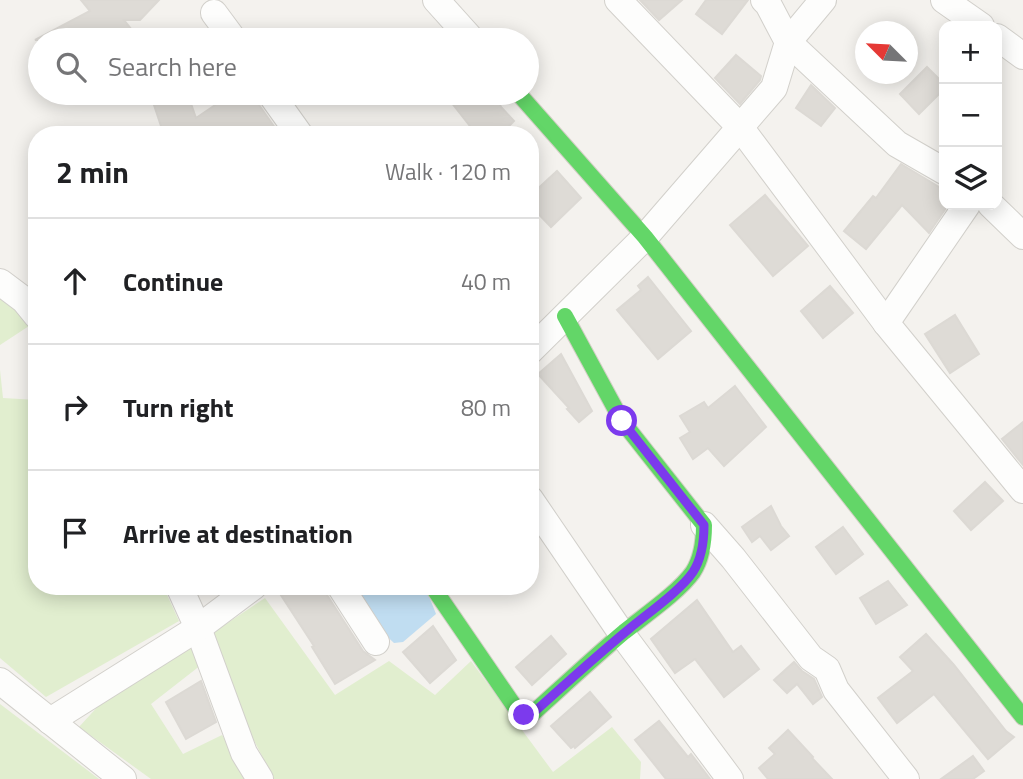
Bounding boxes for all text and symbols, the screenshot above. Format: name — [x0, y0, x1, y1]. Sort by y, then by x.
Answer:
north arrow — [855, 21, 918, 84]
map controls — [939, 21, 1002, 210]
button: + — [939, 21, 1002, 84]
search box — [28, 28, 539, 105]
text: Search here — [108, 47, 237, 86]
icon: search — [52, 48, 90, 86]
button: − — [939, 84, 1002, 147]
button: layers — [939, 147, 1002, 210]
text: 2 min — [56, 149, 129, 195]
text: Walk · 120 m — [385, 154, 511, 189]
icon: ahead — [56, 262, 94, 300]
text: Continue — [123, 262, 223, 301]
text: 40 m — [461, 264, 511, 299]
icon: right — [56, 388, 94, 426]
text: Turn right — [123, 388, 234, 427]
text: 80 m — [461, 390, 511, 425]
route start — [606, 405, 637, 436]
icon: arrive — [56, 514, 94, 552]
text: Arrive at destination — [123, 514, 353, 553]
route end — [508, 699, 539, 730]

